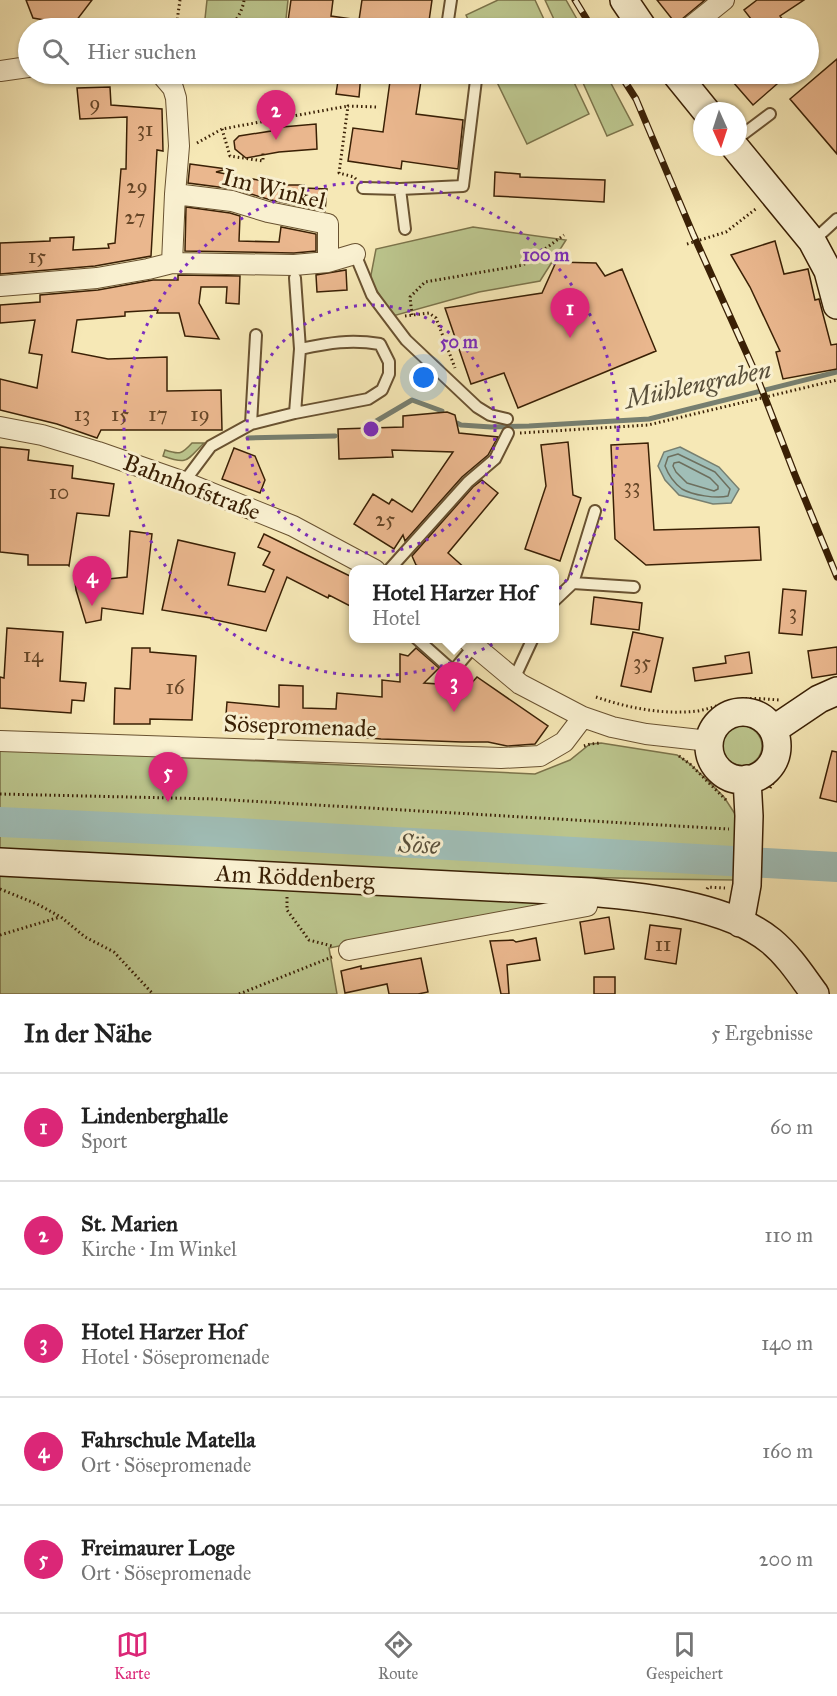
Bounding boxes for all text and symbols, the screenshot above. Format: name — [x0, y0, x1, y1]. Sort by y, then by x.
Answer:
search box — [18, 18, 819, 84]
icon: search — [39, 35, 72, 68]
text: Hier suchen — [87, 38, 196, 65]
house number: 9 — [89, 90, 101, 116]
pin: 2 — [256, 90, 296, 140]
north arrow — [693, 102, 747, 156]
house number: 31 — [137, 116, 153, 142]
street label: Im Winkel — [219, 162, 329, 216]
house number: 29 — [126, 173, 148, 199]
house number: 27 — [125, 204, 146, 230]
house number: 15 — [28, 243, 46, 269]
text: 100 m — [523, 244, 570, 266]
pin: 1 — [550, 288, 590, 338]
text: 50 m — [440, 331, 479, 353]
water label: Mühlengraben — [619, 353, 774, 416]
your location — [409, 363, 438, 392]
house number: 13 — [74, 401, 90, 427]
house number: 15 — [111, 401, 129, 427]
house number: 17 — [148, 401, 168, 427]
house number: 19 — [190, 401, 210, 427]
centre of rings — [361, 419, 381, 439]
street label: Bahnhofstraße — [119, 447, 265, 527]
house number: 33 — [624, 473, 640, 499]
house number: 10 — [49, 479, 69, 505]
house number: 25 — [375, 506, 395, 532]
pin: 4 — [72, 556, 112, 606]
popup — [349, 565, 559, 643]
text: Hotel Harzer Hof — [372, 579, 536, 606]
house number: 3 — [789, 599, 797, 625]
text: Hotel — [372, 606, 420, 630]
house number: 14 — [23, 642, 44, 668]
house number: 35 — [633, 649, 651, 675]
pin: 3 — [434, 662, 474, 712]
house number: 16 — [165, 674, 186, 700]
street label: Sösepromenade — [223, 708, 377, 744]
pin: 5 — [148, 752, 188, 802]
water label: Söse — [397, 827, 442, 861]
street label: Am Röddenberg — [214, 858, 376, 896]
house number: 11 — [655, 931, 671, 957]
text: In der Nähe — [24, 1017, 152, 1049]
text: 5 Ergebnisse — [711, 1021, 813, 1045]
text: Lindenberghalle — [81, 1102, 228, 1129]
text: 1 — [40, 1115, 47, 1139]
text: 60 m — [770, 1115, 813, 1139]
text: Sport — [81, 1129, 127, 1153]
text: St. Marien — [81, 1210, 178, 1237]
text: 2 — [39, 1223, 48, 1247]
text: 110 m — [765, 1223, 813, 1247]
text: Kirche · Im Winkel — [81, 1237, 237, 1261]
text: Hotel Harzer Hof — [81, 1318, 245, 1345]
text: 3 — [40, 1331, 48, 1355]
text: 140 m — [761, 1331, 813, 1355]
text: Hotel · Sösepromenade — [81, 1345, 270, 1369]
text: Fahrschule Matella — [81, 1426, 256, 1453]
text: 4 — [38, 1439, 49, 1463]
text: 160 m — [762, 1439, 813, 1463]
text: Ort · Sösepromenade — [81, 1453, 251, 1477]
text: Freimaurer Loge — [81, 1534, 235, 1561]
text: 5 — [39, 1547, 48, 1571]
text: 200 m — [759, 1547, 813, 1571]
text: Ort · Sösepromenade — [81, 1561, 251, 1585]
tab: Karte — [114, 1628, 150, 1683]
tab: Route — [378, 1628, 418, 1683]
tab: Gespeichert — [646, 1628, 723, 1683]

